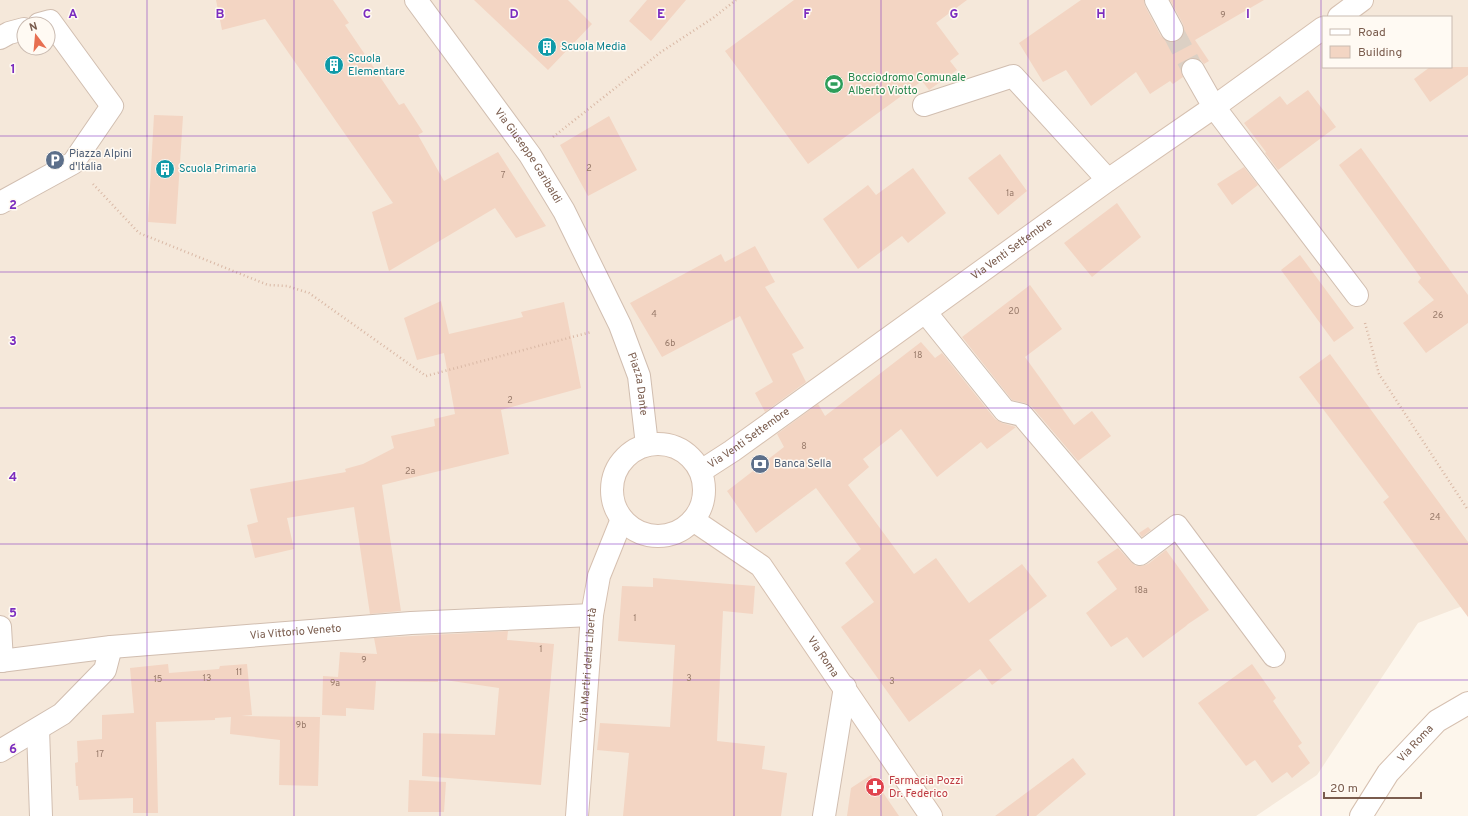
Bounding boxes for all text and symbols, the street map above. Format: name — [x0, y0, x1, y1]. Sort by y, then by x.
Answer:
text: A — [68, 7, 78, 23]
text: B — [216, 7, 225, 23]
text: C — [363, 7, 371, 23]
text: D — [509, 7, 519, 23]
text: E — [657, 7, 665, 23]
text: F — [803, 7, 811, 23]
text: G — [950, 7, 959, 23]
text: H — [1096, 7, 1106, 23]
text: I — [1246, 7, 1250, 23]
house number: 9 — [1220, 10, 1226, 21]
north arrow — [16, 16, 56, 56]
legend — [1322, 16, 1452, 68]
text: N — [28, 20, 39, 35]
text: Road — [1358, 25, 1386, 41]
building icon: Scuola Media — [536, 36, 558, 58]
place label: Scuola Media — [561, 40, 626, 54]
text: Building — [1358, 45, 1402, 61]
place label: Scuola Elementare — [348, 52, 405, 79]
building icon: Scuola Elementare — [323, 54, 345, 76]
text: 1 — [10, 62, 16, 78]
place label: Bocciodromo Comunale Alberto Viotto — [848, 71, 966, 98]
sports icon: Bocciodromo Comunale Alberto Viotto — [823, 73, 845, 95]
street label: Via Giuseppe Garibaldi — [491, 106, 565, 206]
place label: Piazza Alpini d'Italia — [69, 147, 132, 174]
parking icon: Piazza Alpini d'Italia — [44, 149, 66, 171]
building icon: Scuola Primaria — [154, 158, 176, 180]
place label: Scuola Primaria — [179, 162, 257, 176]
house number: 2 — [586, 163, 592, 174]
house number: 7 — [501, 170, 506, 181]
house number: 1a — [1006, 188, 1014, 199]
text: 2 — [9, 198, 17, 214]
street label: Via Venti Settembre — [968, 215, 1056, 283]
house number: 20 — [1008, 306, 1020, 317]
house number: 4 — [651, 309, 657, 320]
house number: 26 — [1433, 310, 1443, 321]
text: 3 — [9, 334, 17, 350]
house number: 6b — [665, 338, 675, 349]
house number: 18 — [914, 350, 922, 361]
street label: Piazza Dante — [624, 351, 651, 416]
house number: 2 — [507, 395, 513, 406]
street label: Via Venti Settembre — [705, 405, 793, 472]
house number: 8 — [801, 441, 807, 452]
bank icon: Banca Sella — [749, 453, 771, 475]
place label: Banca Sella — [774, 457, 831, 471]
house number: 2a — [405, 466, 415, 477]
text: 4 — [9, 470, 17, 486]
house number: 24 — [1429, 512, 1441, 523]
house number: 18a — [1134, 585, 1148, 596]
text: 5 — [9, 606, 17, 622]
street label: Via Martiri della Libertà — [577, 606, 600, 724]
house number: 1 — [633, 613, 637, 624]
street label: Via Vittorio Veneto — [249, 622, 342, 643]
street label: Via Roma — [804, 634, 842, 680]
house number: 1 — [539, 644, 543, 655]
house number: 9 — [361, 655, 367, 666]
house number: 11 — [236, 667, 242, 678]
house number: 13 — [203, 673, 211, 684]
house number: 3 — [686, 673, 692, 684]
house number: 15 — [154, 674, 162, 685]
house number: 3 — [889, 676, 895, 687]
house number: 9a — [330, 678, 340, 689]
house number: 9b — [296, 720, 306, 731]
street label: Via Roma — [1394, 722, 1437, 766]
text: 6 — [9, 742, 17, 758]
house number: 17 — [96, 749, 104, 760]
place label: Farmacia Pozzi Dr. Federico — [889, 774, 963, 801]
scale bar — [1324, 774, 1421, 800]
pharmacy icon: Farmacia Pozzi Dr. Federico — [864, 776, 886, 798]
text: 20 m — [1330, 781, 1358, 797]

